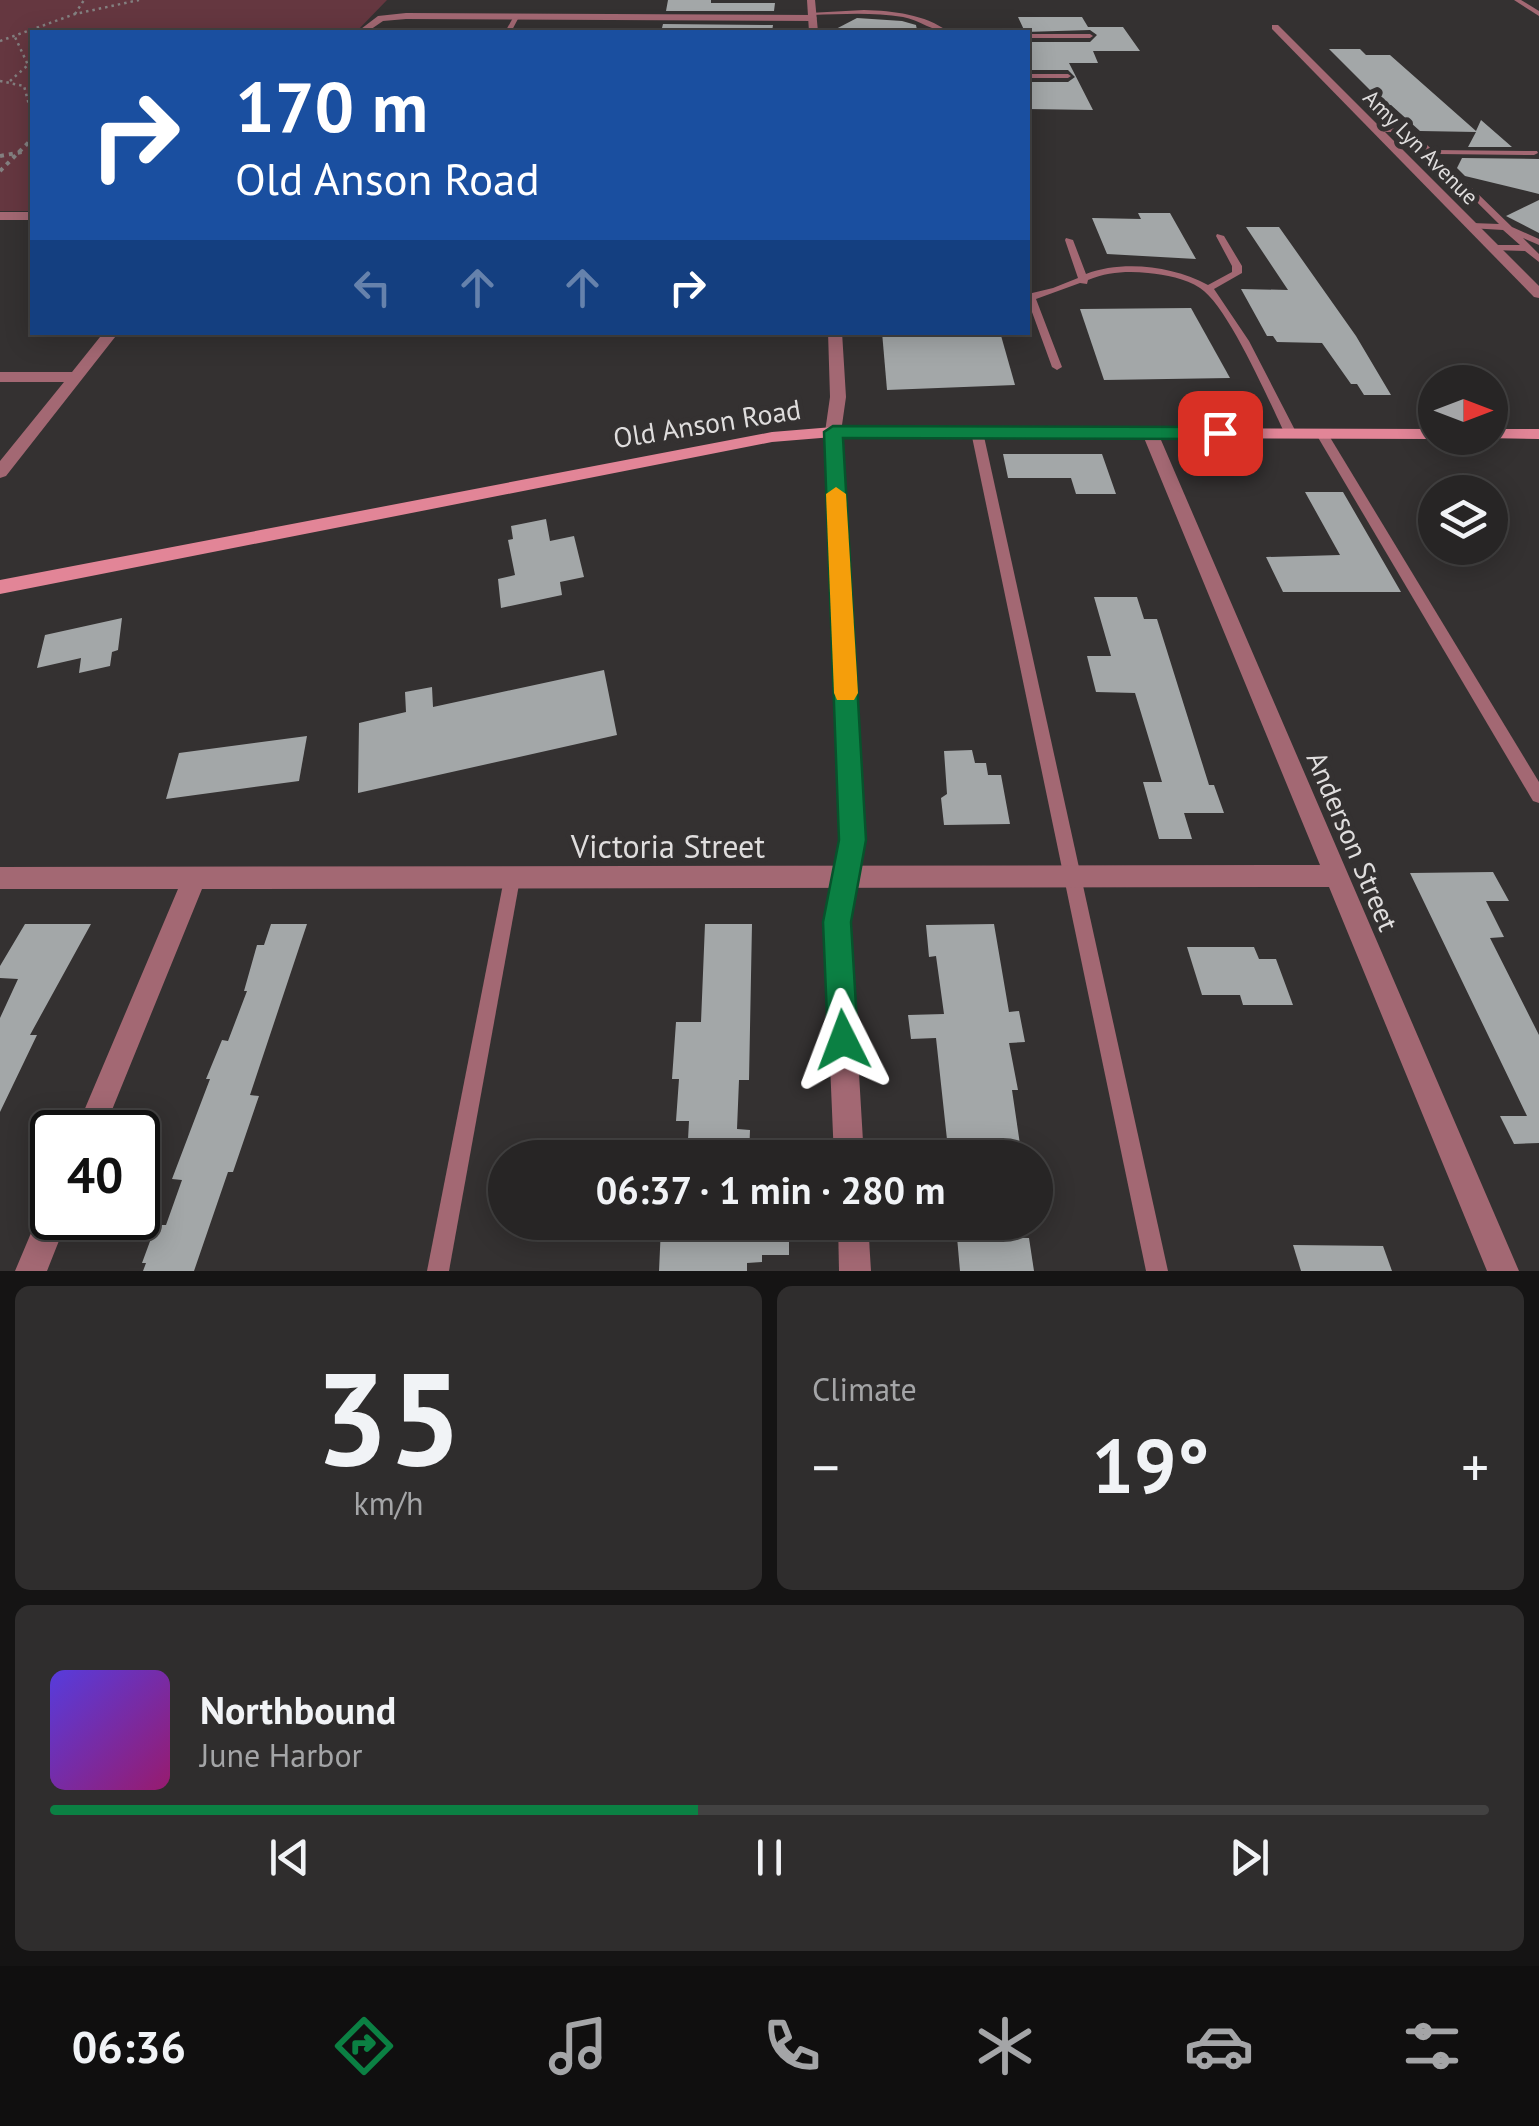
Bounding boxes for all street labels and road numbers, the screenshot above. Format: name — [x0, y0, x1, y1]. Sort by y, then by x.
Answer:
street label: Amy Lyn Avenue — [1358, 84, 1484, 210]
street label: Old Anson Road — [610, 390, 804, 456]
street label: Anderson Street — [1299, 746, 1408, 937]
street label: Victoria Street — [570, 825, 765, 867]

